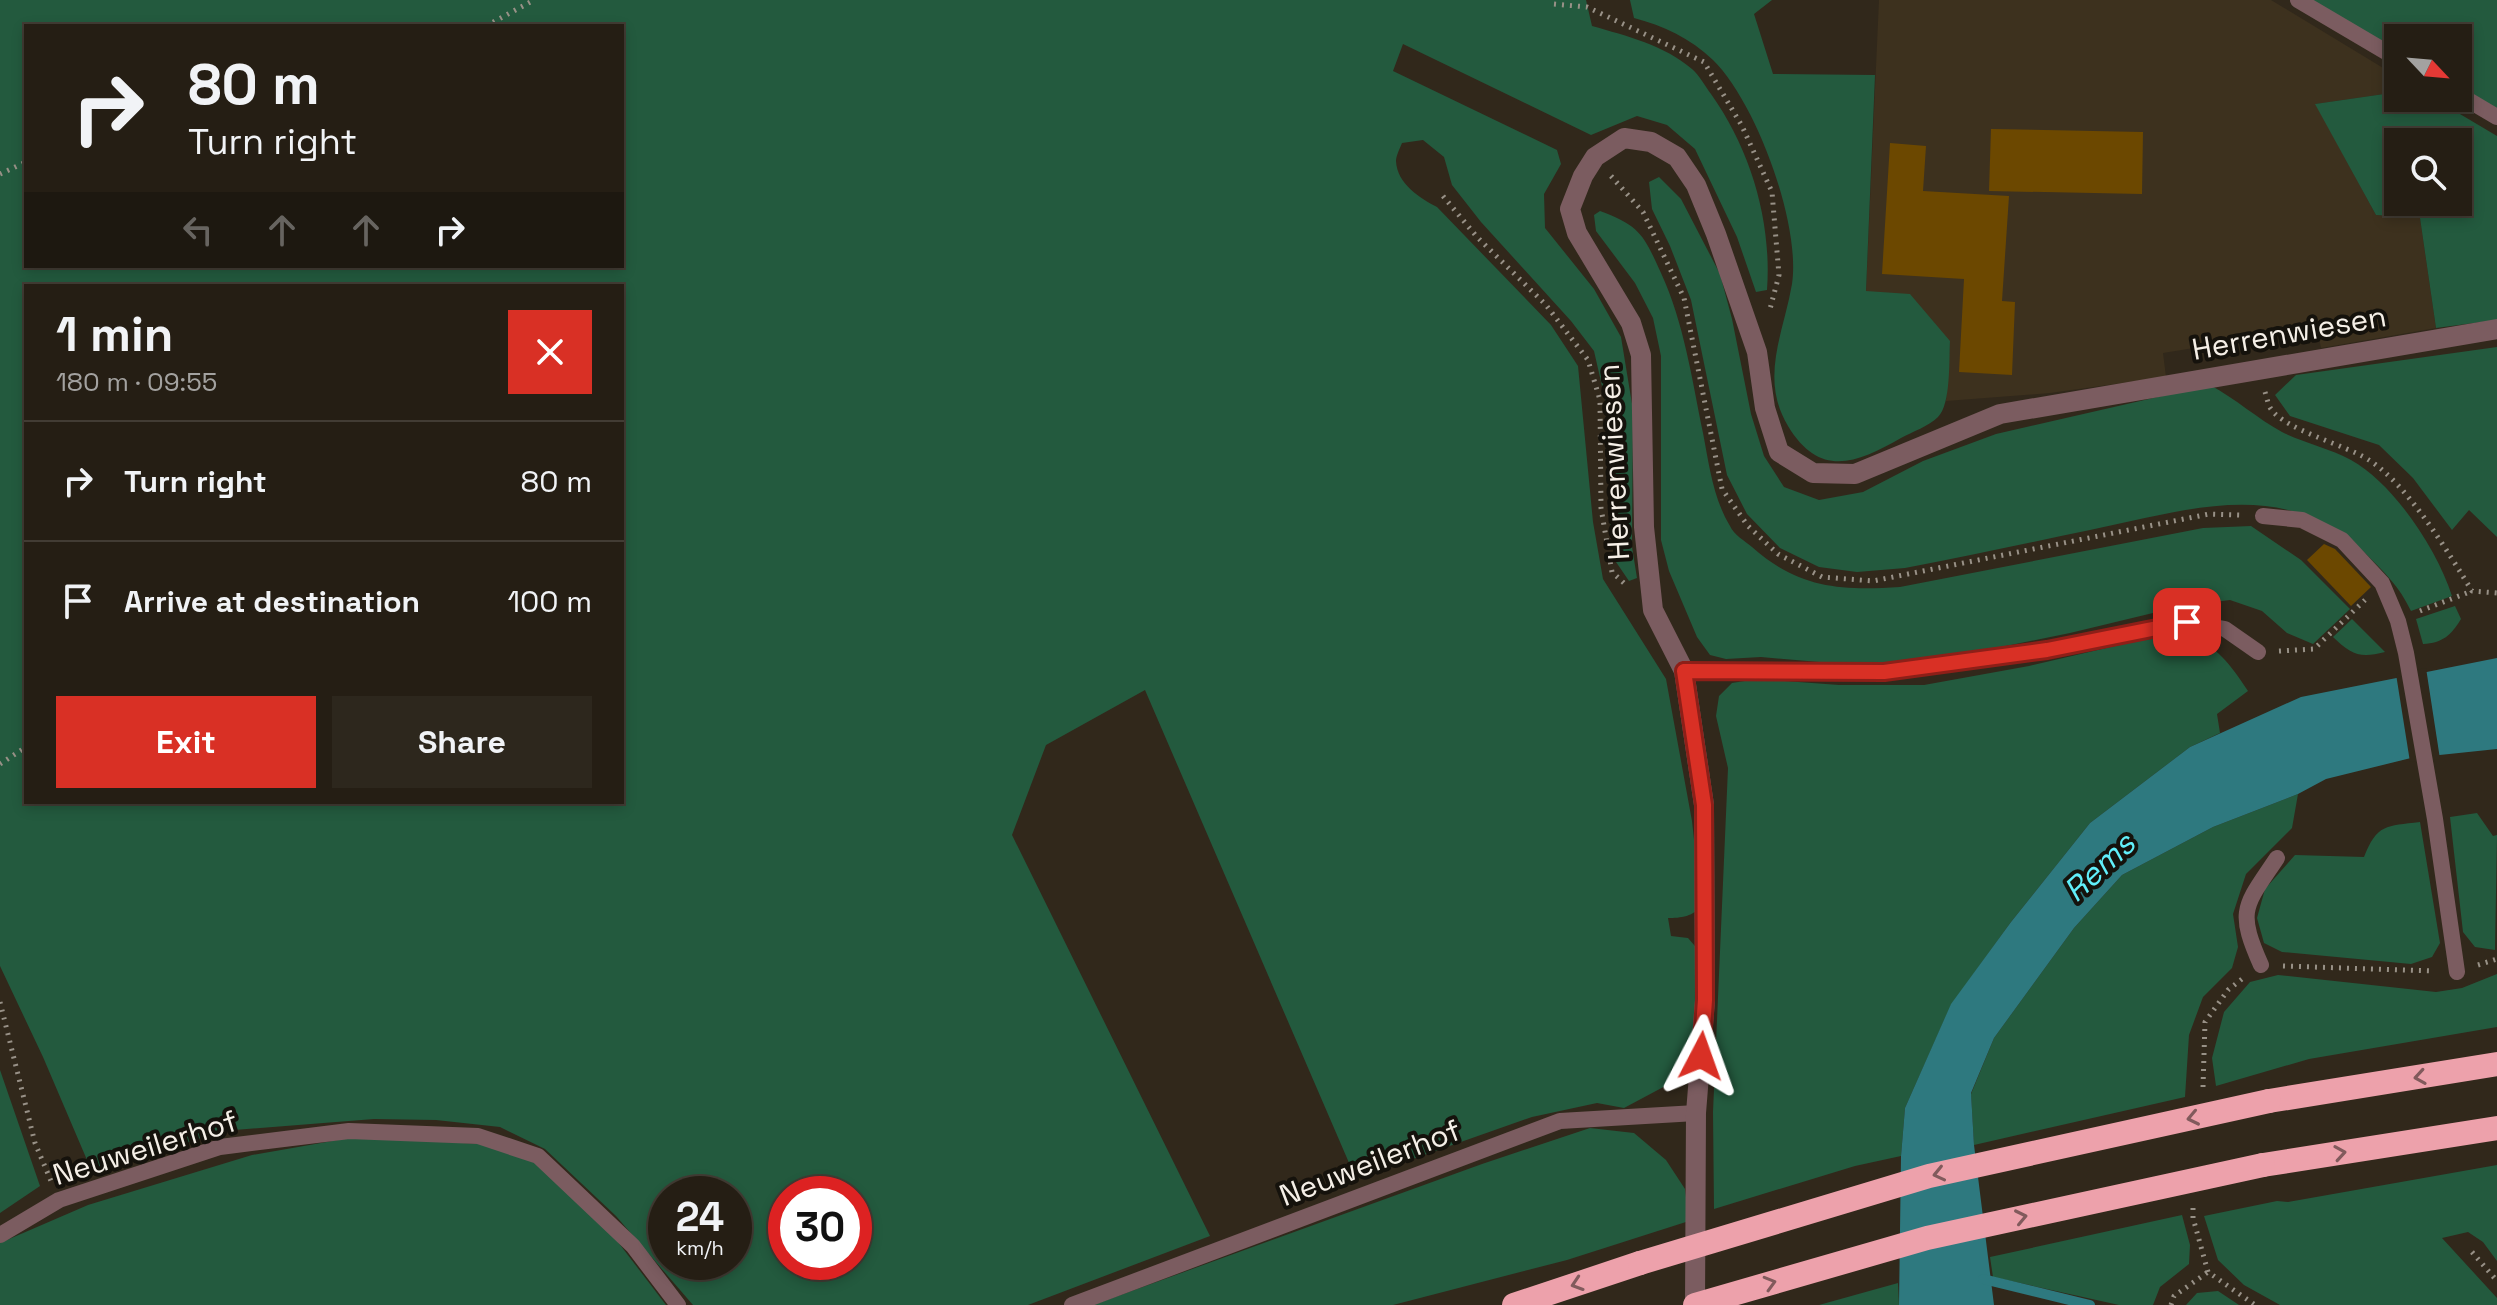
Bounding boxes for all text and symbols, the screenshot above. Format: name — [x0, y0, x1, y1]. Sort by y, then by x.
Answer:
north arrow — [2384, 24, 2472, 112]
map controls — [2384, 24, 2472, 216]
text: 80 m — [188, 49, 320, 120]
icon: right — [56, 56, 160, 160]
text: Turn right — [188, 119, 357, 165]
button: search — [2384, 128, 2472, 216]
icon: left — [176, 208, 220, 252]
icon: ahead — [260, 208, 304, 252]
icon: ahead — [344, 208, 388, 252]
icon: right — [428, 208, 472, 252]
street label: Herrenwiesen — [2189, 296, 2389, 369]
text: 1 min — [56, 304, 173, 365]
button: close — [508, 310, 592, 394]
street label: Herrenwiesen — [1589, 363, 1638, 561]
text: 180 m · 09:55 — [56, 365, 217, 399]
icon: right — [56, 459, 100, 503]
text: Turn right — [124, 462, 267, 501]
text: 80 m — [521, 462, 592, 501]
icon: arrive — [56, 579, 100, 623]
text: Arrive at destination — [124, 582, 420, 621]
text: 100 m — [507, 582, 592, 621]
pin — [2153, 588, 2221, 656]
icon: arrive — [2165, 600, 2209, 644]
button: Exit — [56, 696, 316, 788]
button: Share — [332, 696, 592, 788]
water label: Rems — [2055, 823, 2144, 910]
position arrow — [1659, 1014, 1743, 1098]
one-way arrow — [2413, 1067, 2427, 1084]
street label: Neuweilerhof — [48, 1101, 242, 1194]
one-way arrow — [2187, 1109, 2200, 1126]
street label: Neuweilerhof — [1274, 1110, 1466, 1215]
one-way arrow — [2333, 1145, 2347, 1162]
one-way arrow — [1933, 1165, 1947, 1182]
speed limit sign: 30 — [768, 1176, 872, 1280]
text: 24 — [676, 1192, 724, 1243]
one-way arrow — [2014, 1209, 2028, 1226]
text: km/h — [676, 1235, 724, 1261]
one-way arrow — [1571, 1275, 1585, 1291]
one-way arrow — [1763, 1276, 1776, 1292]

